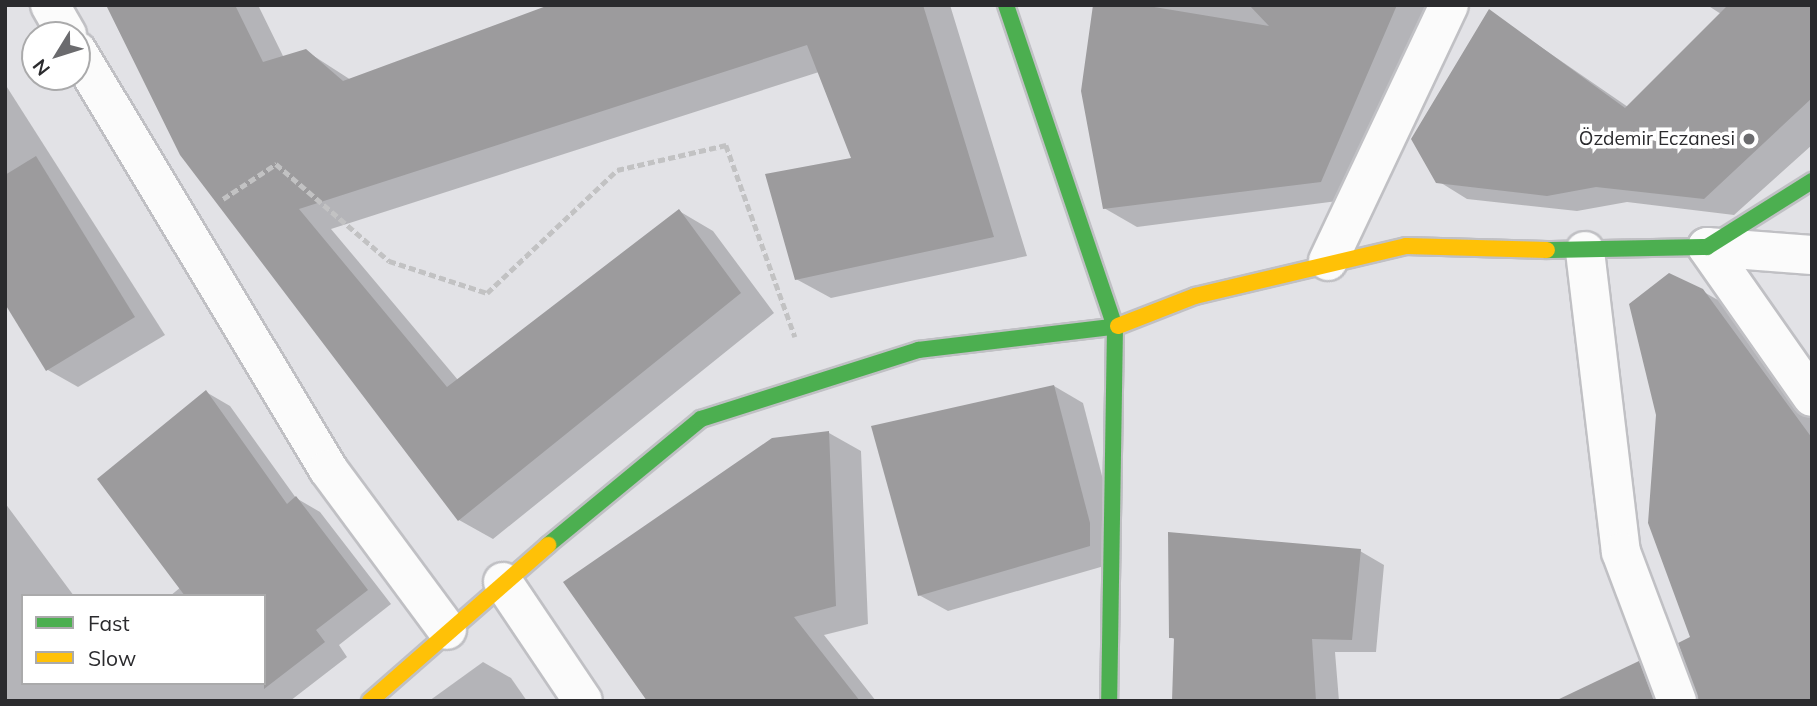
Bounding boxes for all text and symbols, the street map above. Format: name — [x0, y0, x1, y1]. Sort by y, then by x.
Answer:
north arrow — [21, 21, 91, 91]
text: N — [27, 55, 55, 81]
place label: Özdemir Eczanesi — [1579, 128, 1735, 150]
marker: Özdemir Eczanesi — [1741, 131, 1757, 147]
legend — [21, 594, 266, 685]
text: Fast — [88, 610, 130, 636]
text: Slow — [88, 645, 136, 671]

